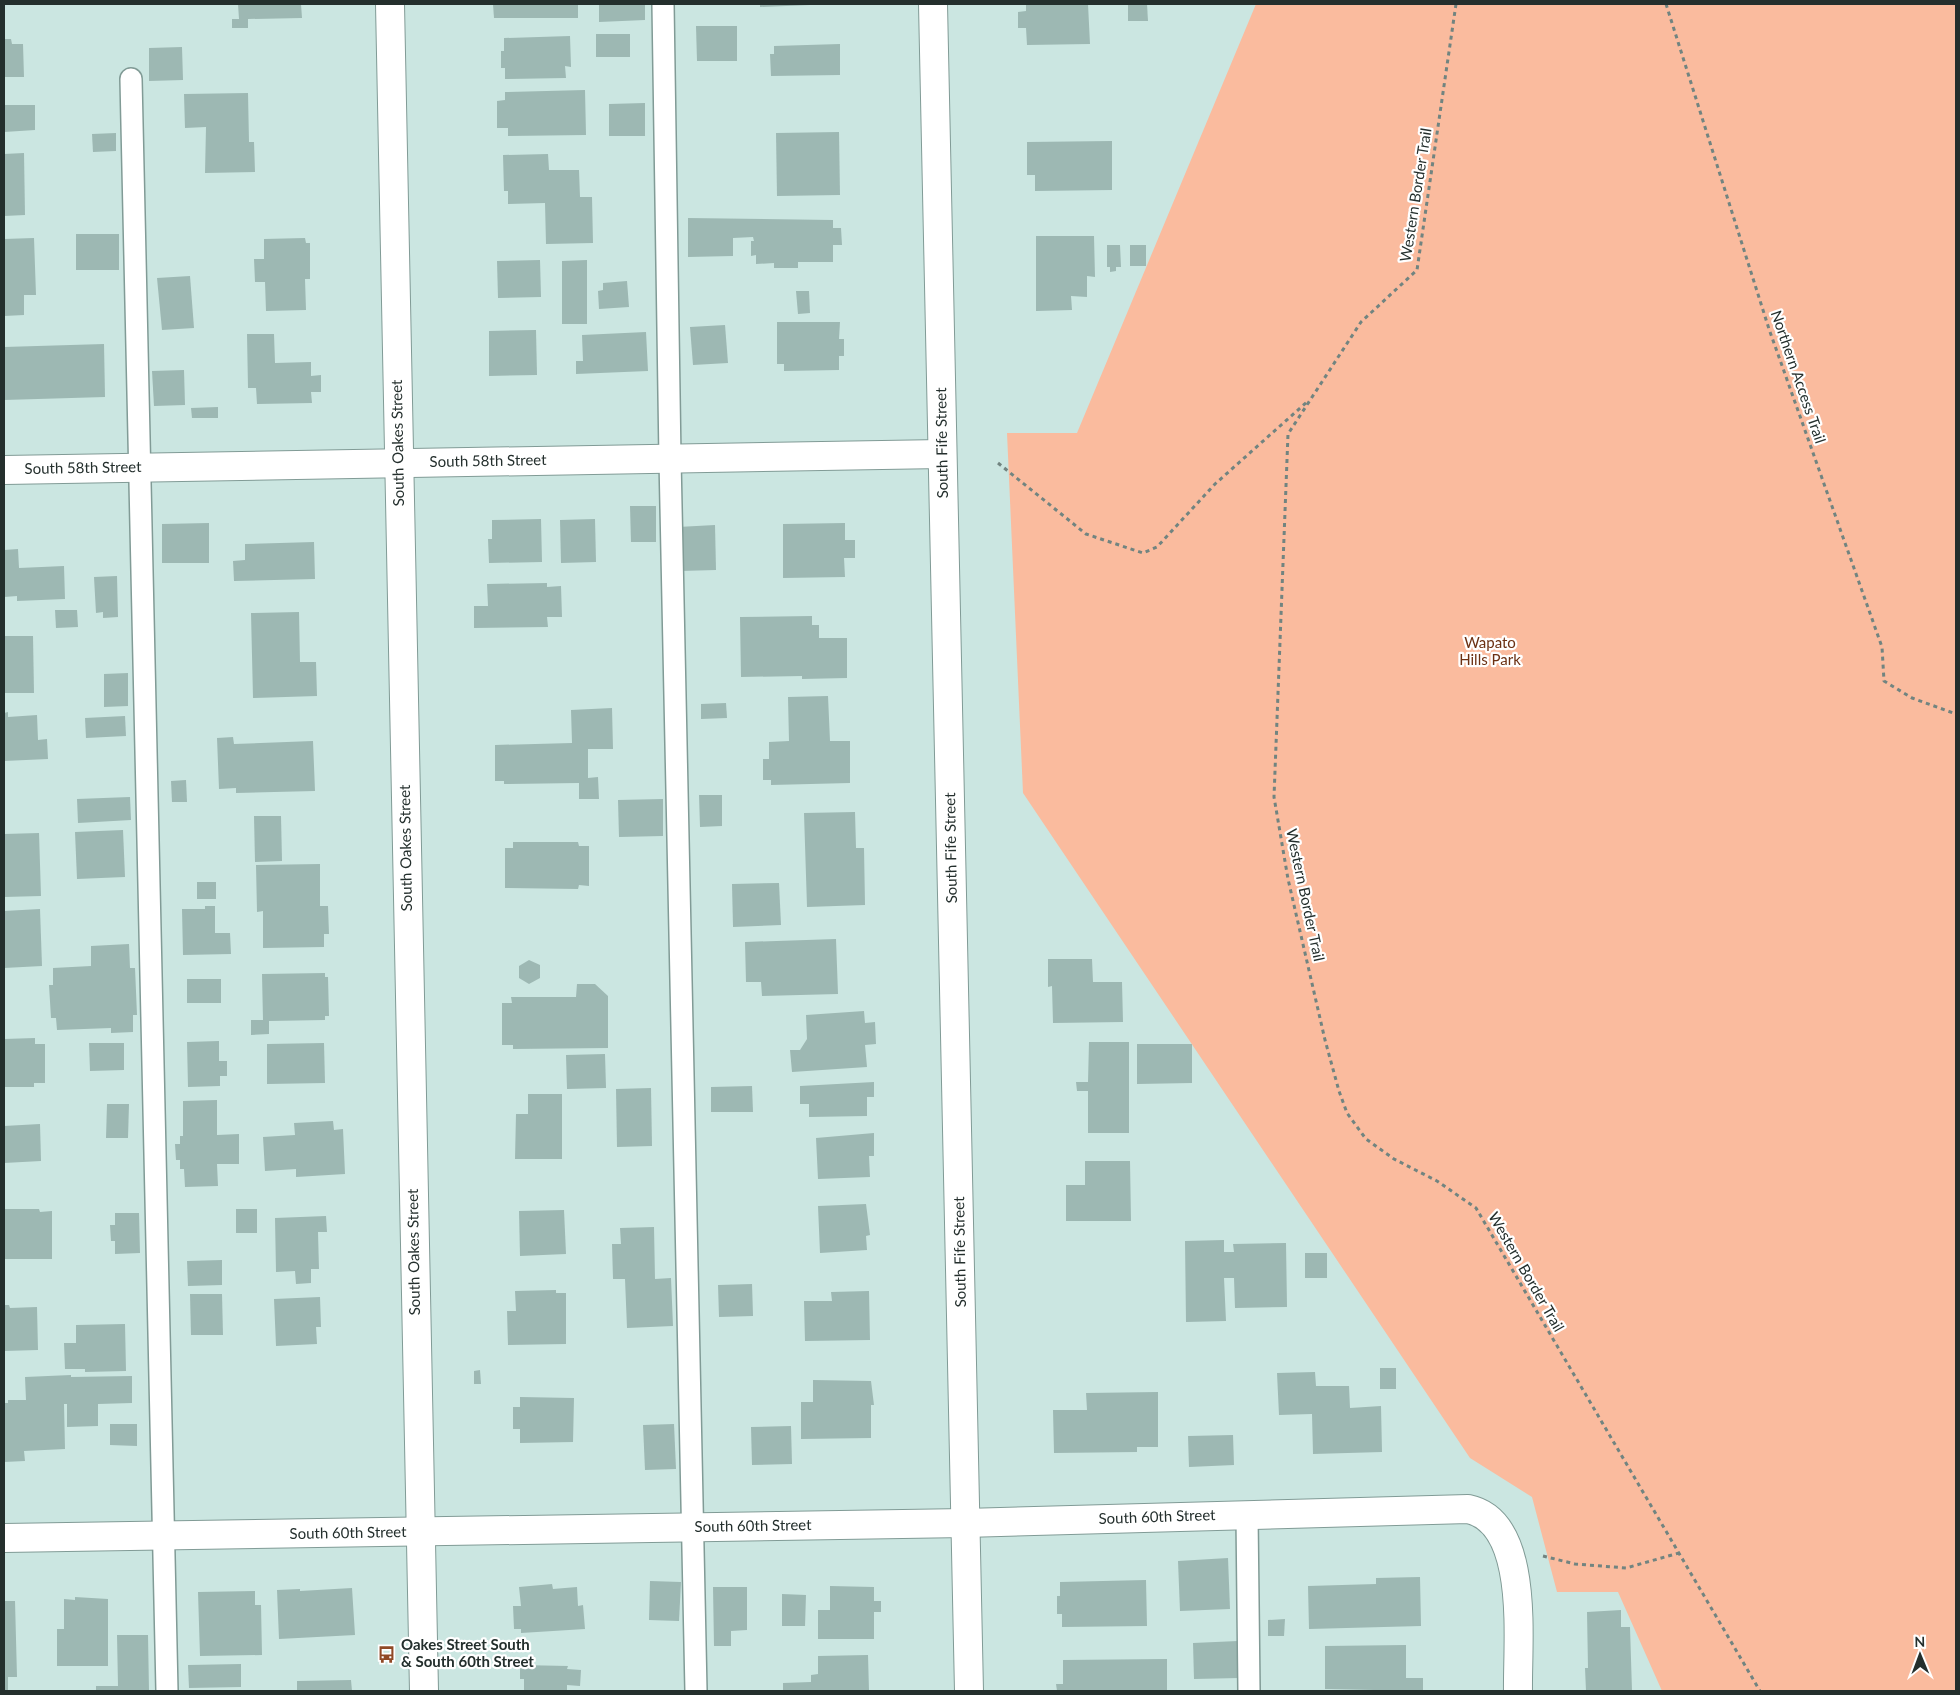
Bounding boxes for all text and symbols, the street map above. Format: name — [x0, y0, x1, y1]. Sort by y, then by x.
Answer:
street label: Western Border Trail — [1396, 127, 1434, 263]
street label: Northern Access Trail — [1768, 308, 1830, 446]
street label: South Oakes Street — [387, 379, 407, 507]
street label: South Fife Street — [931, 387, 951, 499]
street label: South 58th Street — [429, 450, 547, 470]
street label: South 58th Street — [24, 457, 142, 477]
park label: Wapato Hills Park — [1459, 633, 1521, 668]
street label: South Oakes Street — [395, 784, 415, 912]
street label: South Fife Street — [940, 792, 960, 904]
street label: Western Border Trail — [1283, 827, 1329, 963]
street label: South Oakes Street — [403, 1188, 423, 1316]
street label: South Fife Street — [949, 1196, 969, 1308]
street label: Western Border Trail — [1485, 1208, 1568, 1335]
street label: South 60th Street — [1098, 1505, 1216, 1527]
street label: South 60th Street — [694, 1515, 812, 1535]
street label: South 60th Street — [289, 1522, 407, 1542]
north arrow — [1895, 1630, 1945, 1680]
text: N — [1914, 1633, 1925, 1650]
place label: Oakes Street South & South 60th Street — [401, 1635, 534, 1670]
bus stop icon: Oakes Street South & South 60th Street — [377, 1644, 397, 1664]

